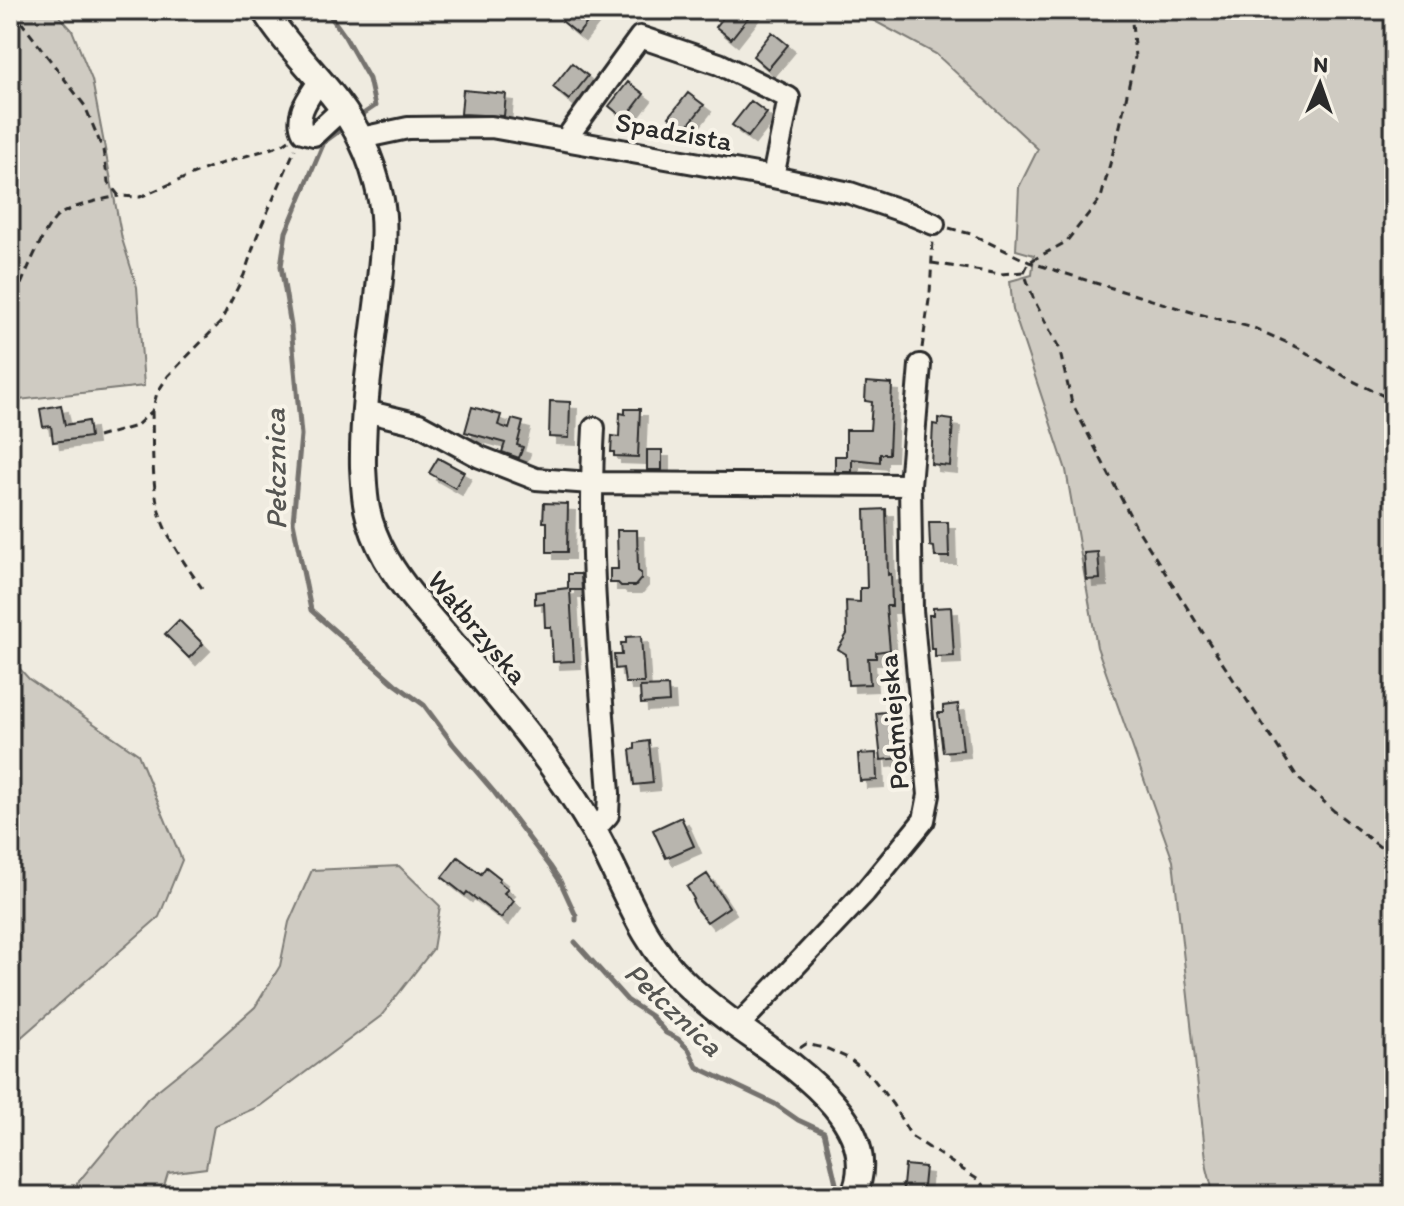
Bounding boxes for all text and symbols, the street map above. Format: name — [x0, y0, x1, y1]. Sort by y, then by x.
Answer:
north arrow — [1280, 44, 1360, 124]
text: N — [1313, 51, 1329, 78]
street label: Spadzista — [613, 104, 735, 158]
water label: Pełcznica — [255, 408, 295, 530]
street label: Wałbrzyska — [421, 563, 536, 691]
street label: Podmiejska — [870, 652, 916, 791]
water label: Pełcznica — [617, 954, 731, 1064]

